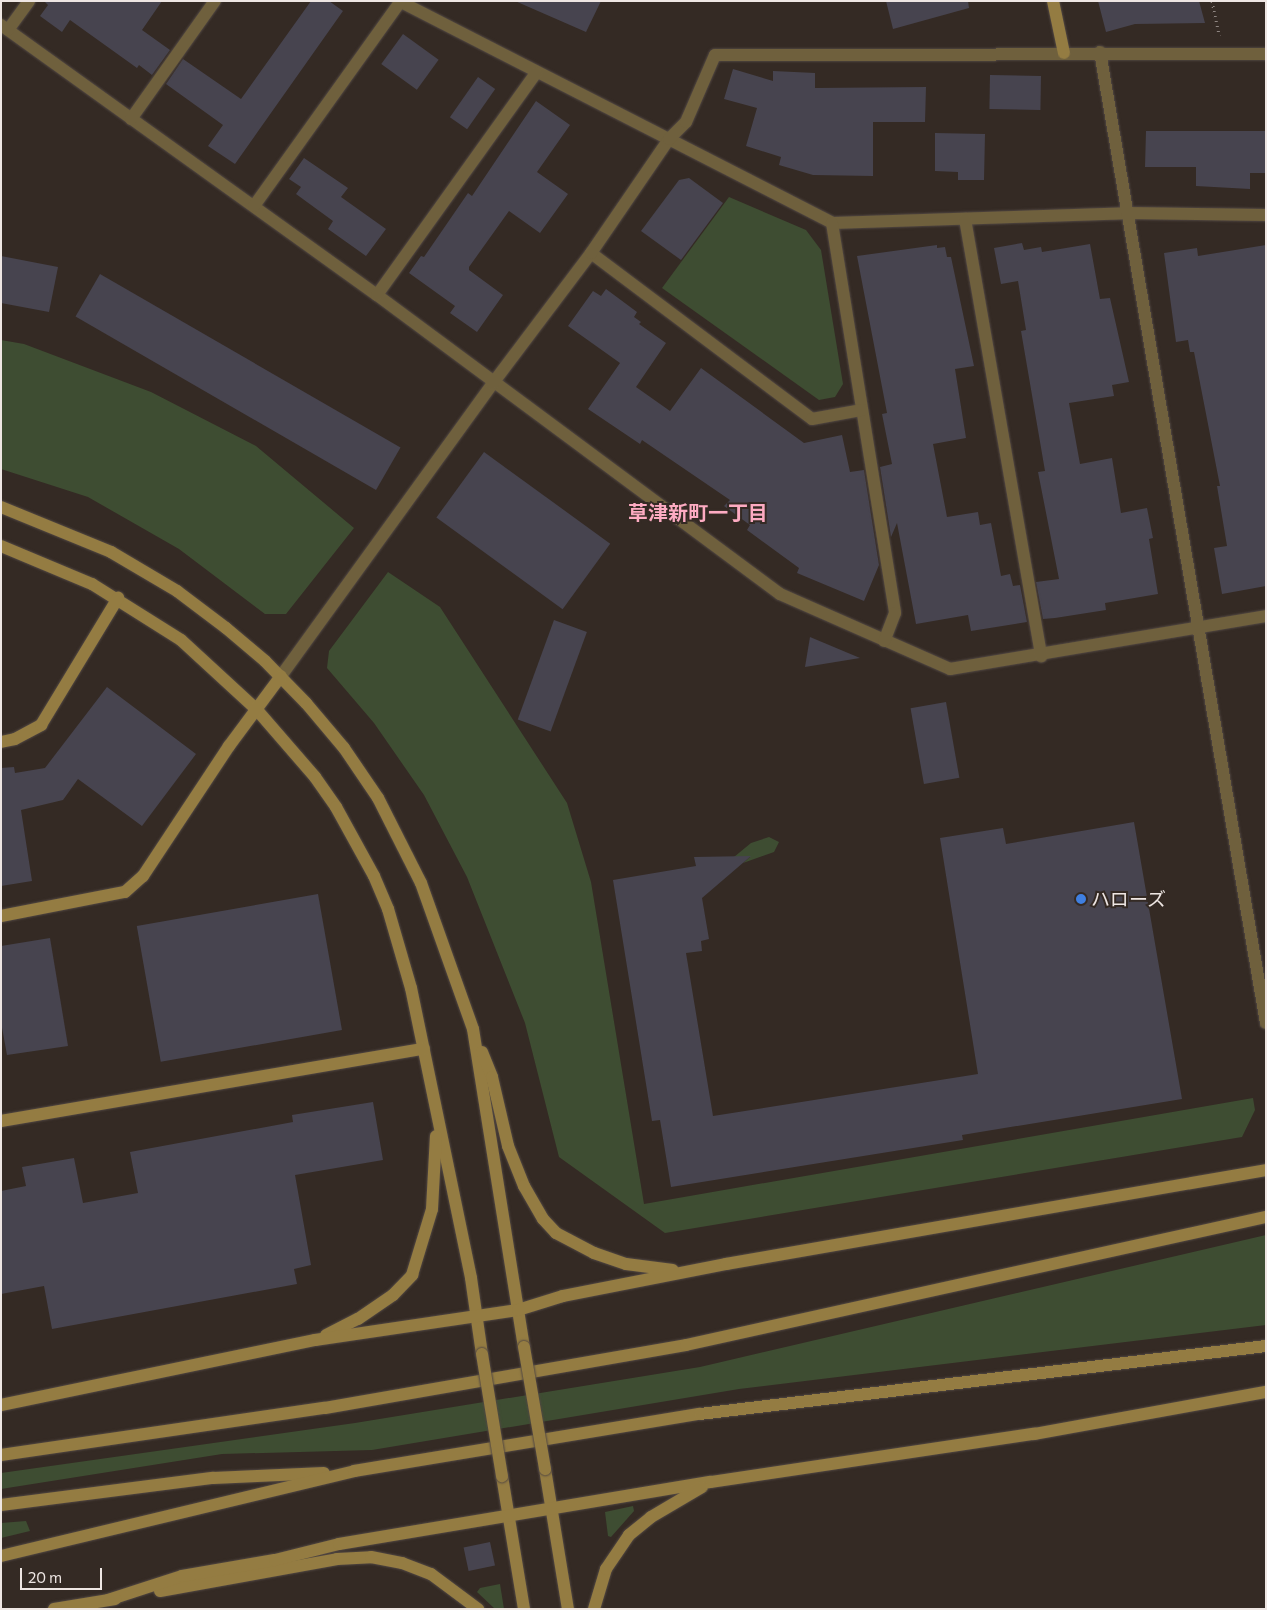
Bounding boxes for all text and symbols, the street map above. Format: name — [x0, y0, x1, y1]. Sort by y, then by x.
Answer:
district label: 草津新町一丁目 — [628, 500, 768, 524]
place label: ハローズ — [1091, 888, 1167, 910]
marker: ハローズ — [1075, 893, 1087, 905]
scale bar — [22, 1558, 105, 1590]
text: 20 m — [28, 1568, 62, 1586]

